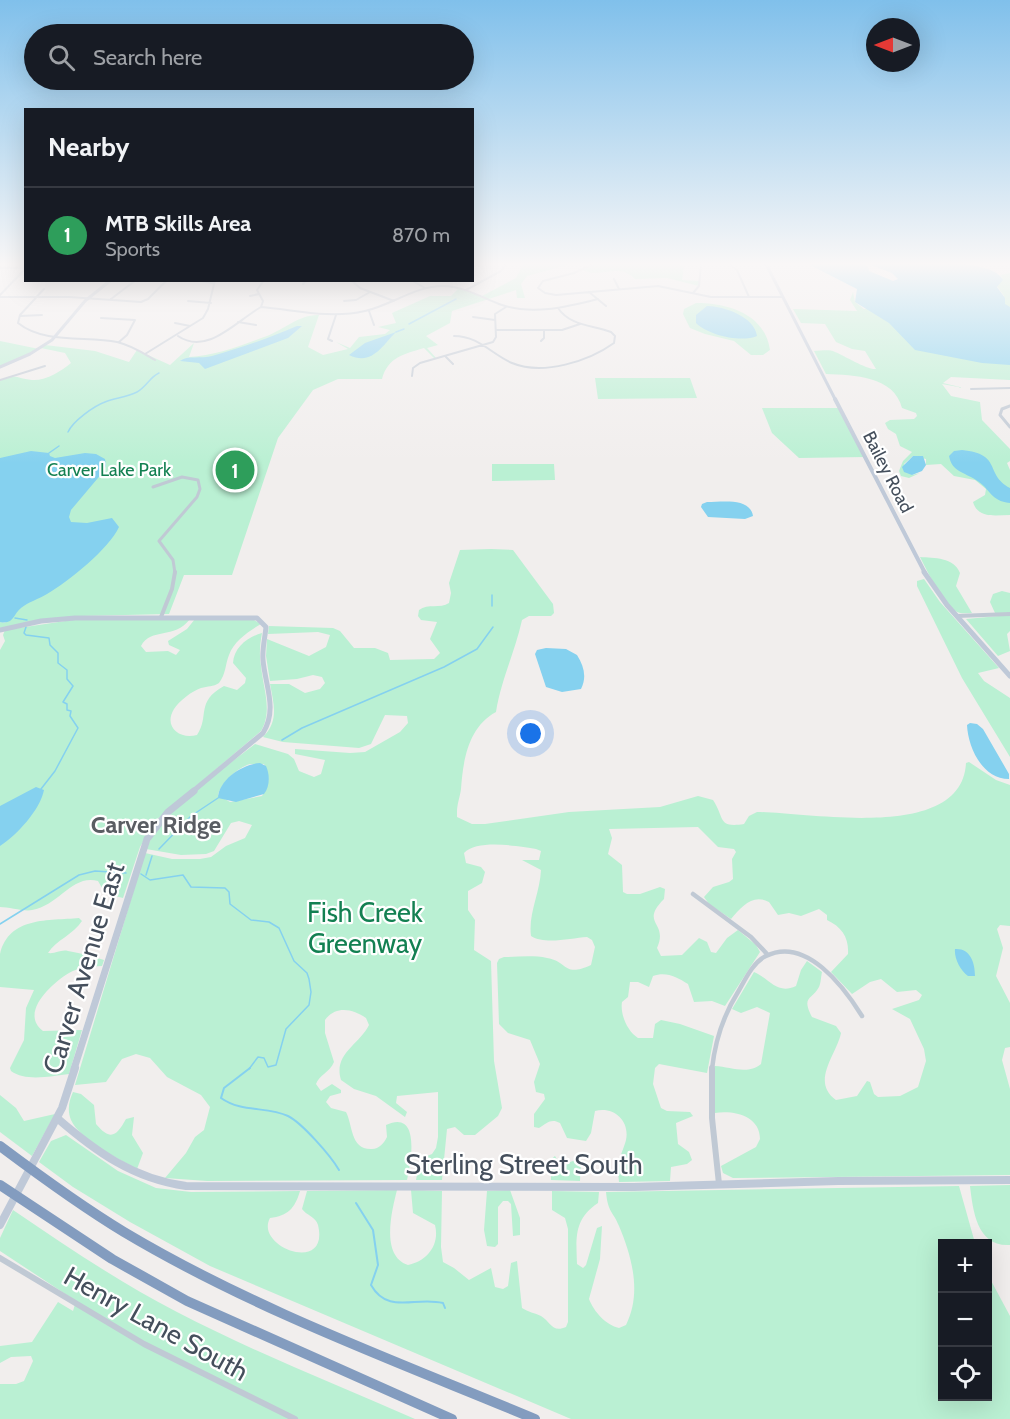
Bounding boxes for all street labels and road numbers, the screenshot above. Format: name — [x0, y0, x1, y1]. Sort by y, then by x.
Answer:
street label: Bailey Road — [858, 428, 918, 516]
street label: Carver Avenue East — [36, 858, 131, 1078]
street label: Sterling Street South — [405, 1148, 643, 1181]
street label: Henry Lane South — [58, 1259, 254, 1388]

